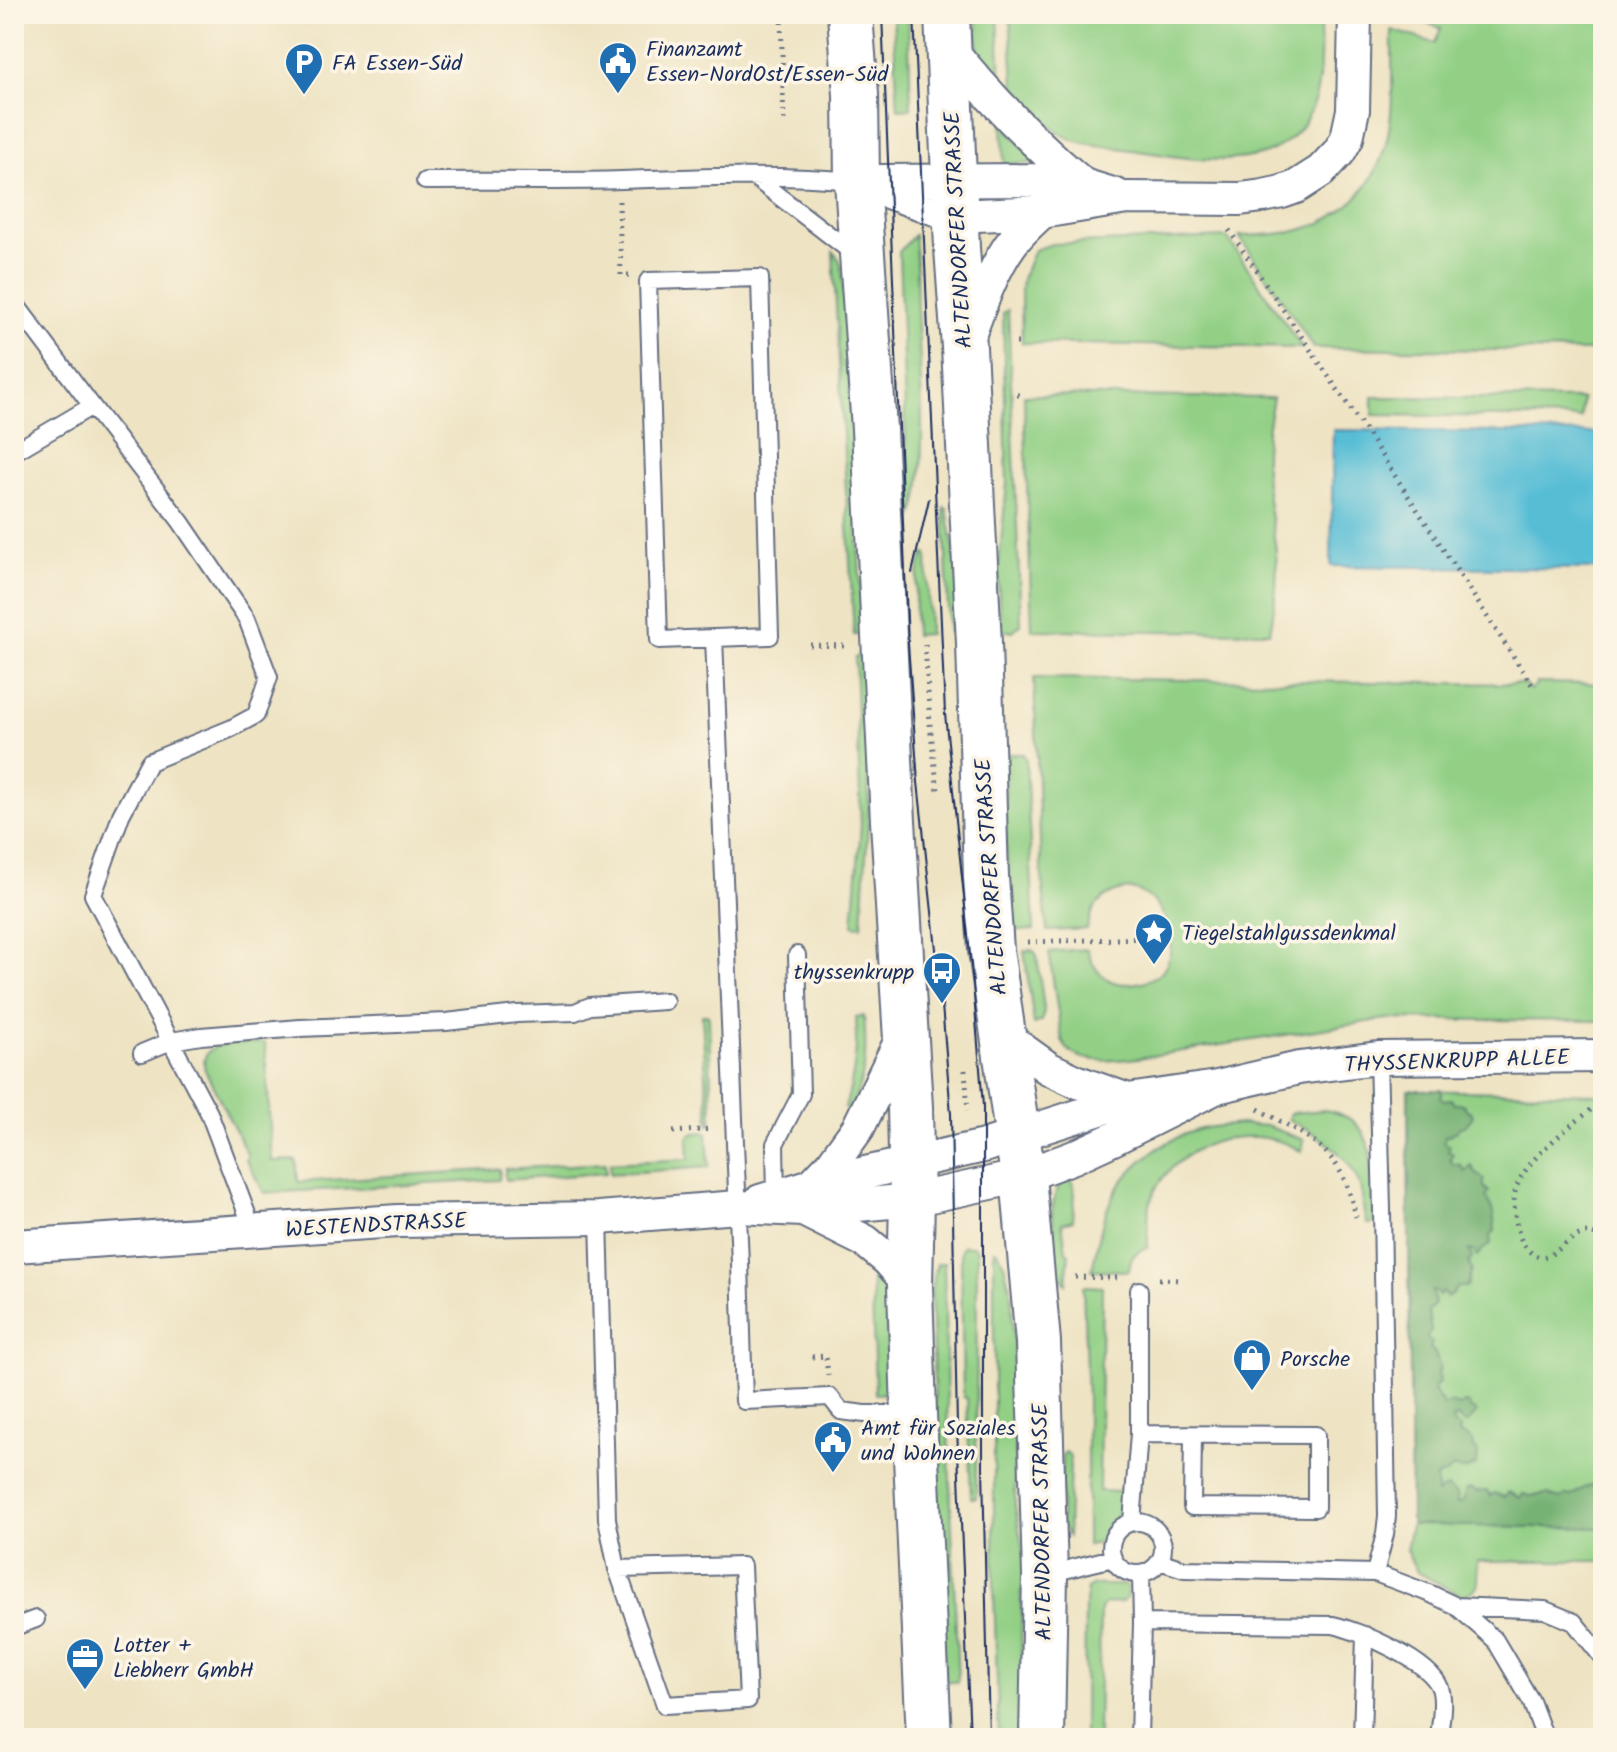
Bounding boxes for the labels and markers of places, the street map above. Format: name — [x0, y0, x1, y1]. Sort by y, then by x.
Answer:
place label: Finanzamt Essen-NordOst/Essen-Süd — [646, 33, 889, 93]
public building icon: Finanzamt Essen-NordOst/Essen-Süd — [597, 40, 639, 95]
parking icon: FA Essen-Süd — [283, 41, 325, 96]
place label: FA Essen-Süd — [332, 47, 463, 82]
place icon: Tiegelstahlgussdenkmal — [1133, 911, 1175, 966]
place label: Tiegelstahlgussdenkmal — [1182, 917, 1397, 952]
bus stop icon: thyssenkrupp — [921, 950, 963, 1005]
place label: thyssenkrupp — [794, 956, 914, 991]
shop icon: Porsche — [1231, 1337, 1273, 1392]
place label: Porsche — [1280, 1343, 1350, 1378]
place label: Amt für Soziales und Wohnen — [861, 1412, 1016, 1472]
public building icon: Amt für Soziales und Wohnen — [812, 1419, 854, 1474]
place label: Lotter + Liebherr GmbH — [113, 1629, 254, 1689]
office icon: Lotter + Liebherr GmbH — [64, 1636, 106, 1691]

